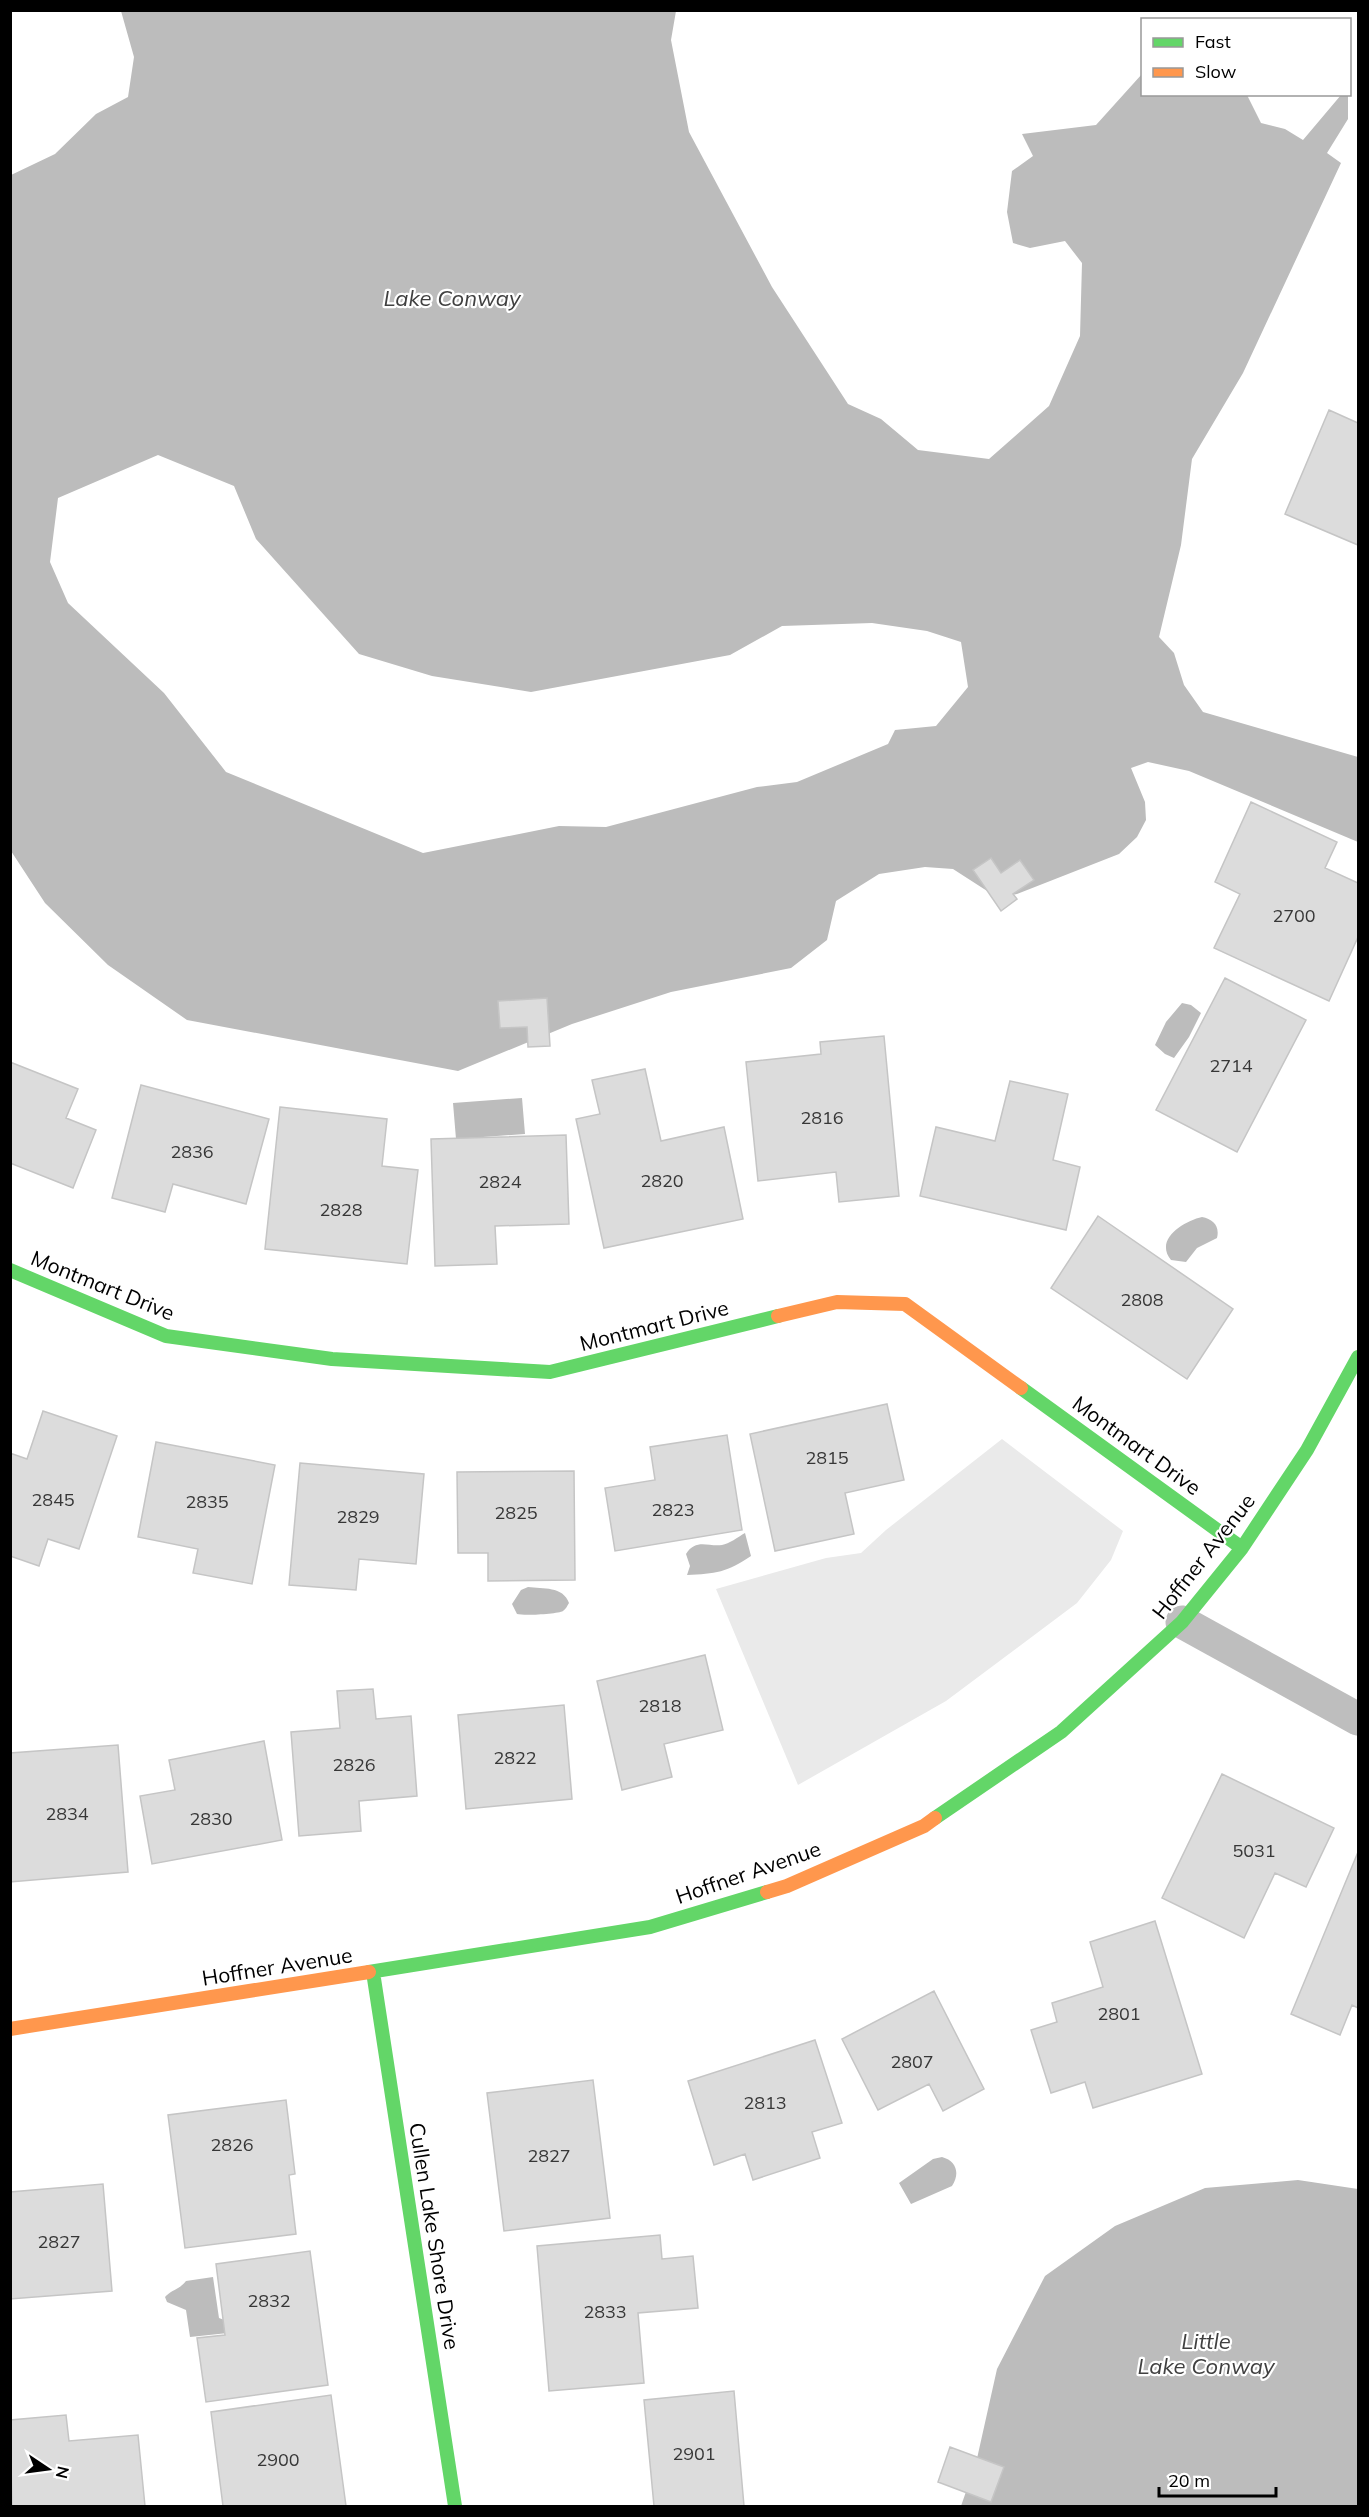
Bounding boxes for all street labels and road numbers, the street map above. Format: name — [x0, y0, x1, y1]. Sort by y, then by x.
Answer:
street label: Montmart Drive — [27, 1244, 179, 1326]
street label: Montmart Drive — [577, 1294, 731, 1356]
street label: Montmart Drive — [1068, 1390, 1206, 1500]
street label: Hoffner Avenue — [1146, 1488, 1260, 1624]
street label: Hoffner Avenue — [672, 1835, 824, 1909]
street label: Hoffner Avenue — [200, 1941, 354, 1991]
street label: Cullen Lake Shore Drive — [404, 2121, 466, 2351]

